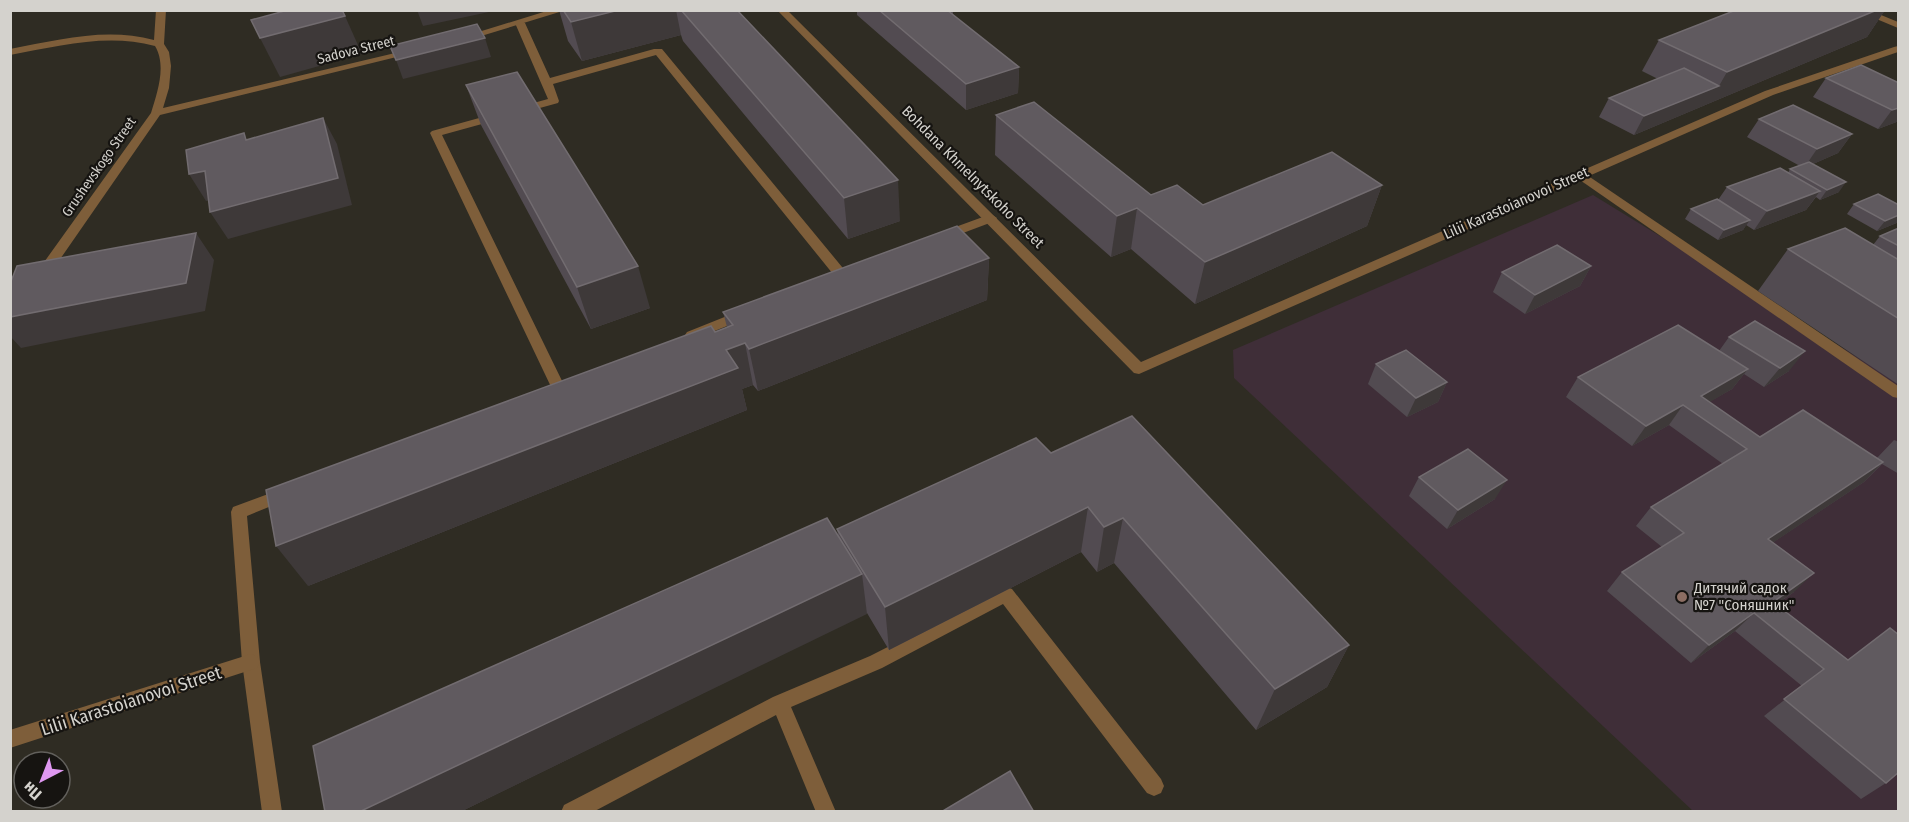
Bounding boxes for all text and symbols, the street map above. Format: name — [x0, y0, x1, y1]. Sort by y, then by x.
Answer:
street label: Sadova Street — [316, 32, 397, 68]
street label: Bohdana Khmelnytskoho Street — [898, 102, 1048, 252]
street label: Grushevskogo Street — [58, 114, 140, 220]
street label: Lilii Karastoianovoi Street — [1441, 163, 1592, 243]
place label: Дитячий садок №7 "Соняшник" — [1693, 579, 1794, 614]
marker: Дитячий садок №7 "Соняшник" — [1675, 590, 1689, 604]
street label: Lilii Karastoianovoi Street — [38, 661, 224, 741]
north arrow — [12, 750, 72, 810]
text: Пн — [19, 778, 45, 804]

